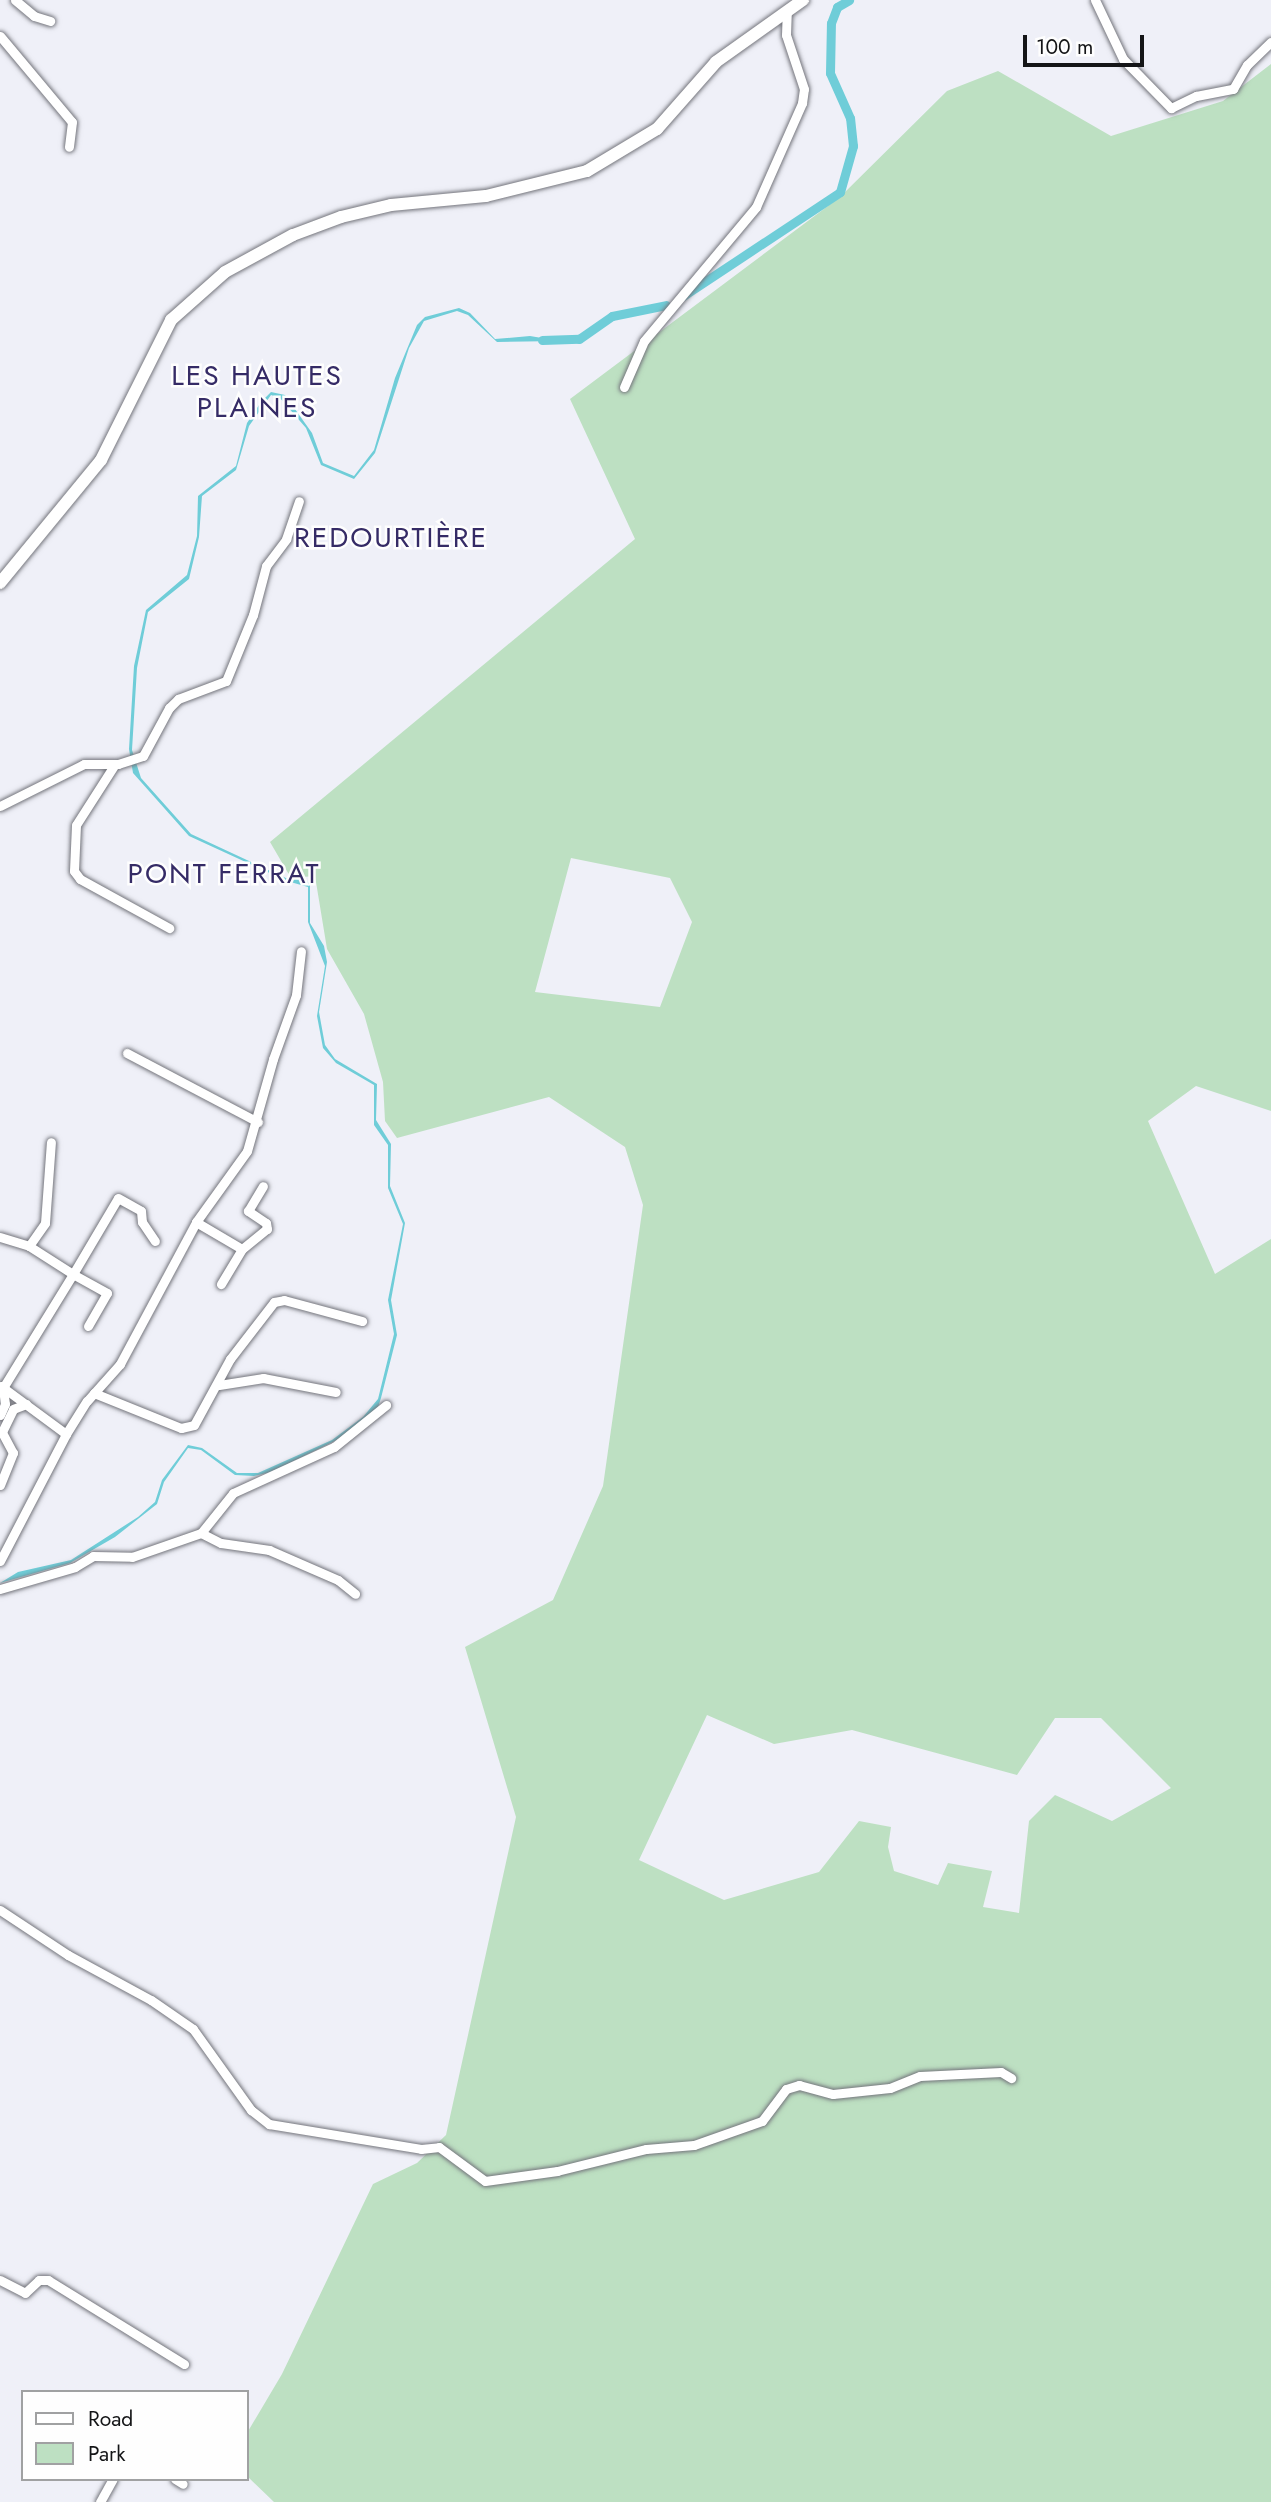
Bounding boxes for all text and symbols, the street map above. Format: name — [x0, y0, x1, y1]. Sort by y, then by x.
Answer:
scale bar — [1026, 21, 1147, 65]
text: 100 m — [1036, 32, 1093, 62]
district label: LES HAUTES PLAINES — [172, 359, 342, 425]
district label: REDOURTIÈRE — [295, 521, 487, 555]
district label: PONT FERRAT — [129, 857, 319, 891]
legend — [21, 2390, 248, 2481]
text: Road — [88, 2404, 133, 2434]
text: Park — [88, 2439, 125, 2469]

